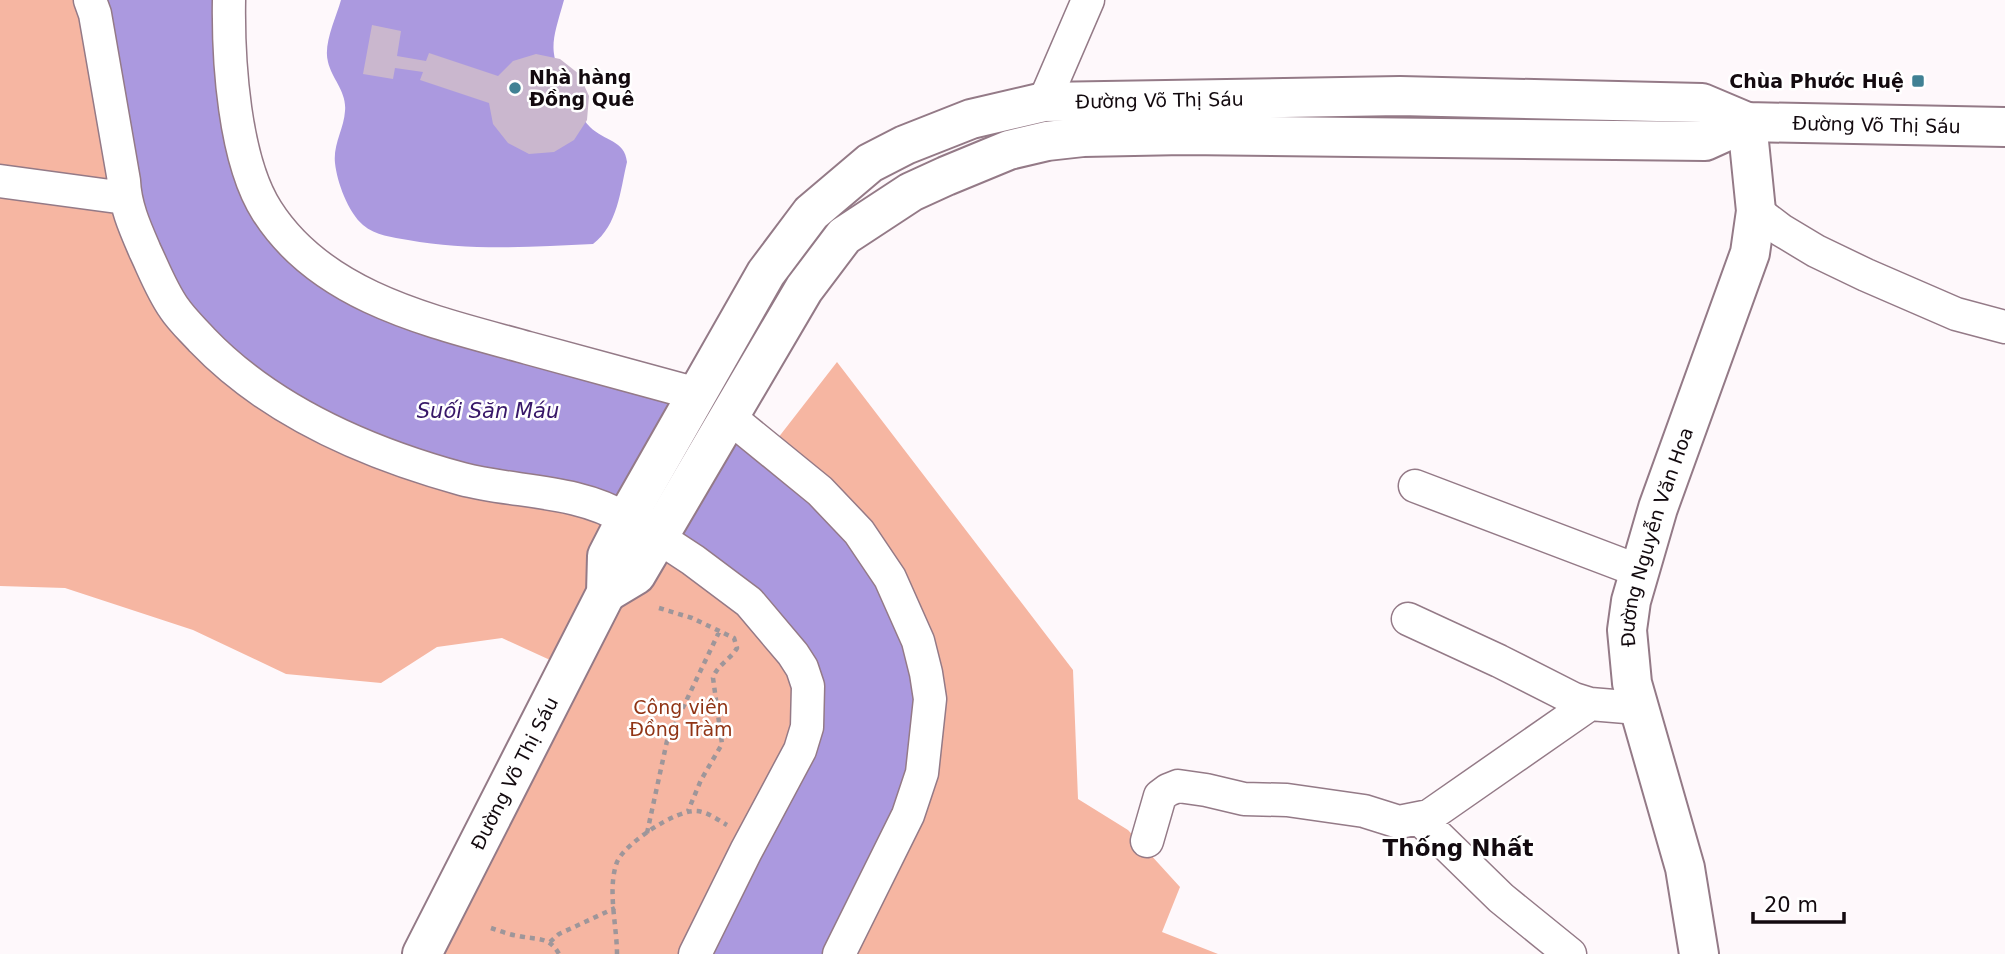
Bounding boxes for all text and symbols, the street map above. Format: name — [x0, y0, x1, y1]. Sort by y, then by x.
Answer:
place label: Nhà hàng Đồng Quê — [529, 66, 634, 110]
place label: Chùa Phước Huệ — [1729, 70, 1904, 92]
marker: Chùa Phước Huệ — [1910, 73, 1926, 89]
marker: Nhà hàng Đồng Quê — [507, 80, 523, 96]
street label: Đường Võ Thị Sáu — [1075, 88, 1244, 112]
street label: Đường Võ Thị Sáu — [1792, 112, 1961, 137]
water label: Suối Săn Máu — [417, 399, 559, 423]
street label: Đường Nguyễn Văn Hoa — [1616, 424, 1697, 648]
street label: Đường Võ Thị Sáu — [466, 693, 562, 853]
park label: Công viên Đồng Tràm — [629, 696, 733, 740]
district label: Thống Nhất — [1383, 835, 1533, 861]
scale bar — [1753, 880, 1844, 924]
text: 20 m — [1764, 893, 1818, 917]

